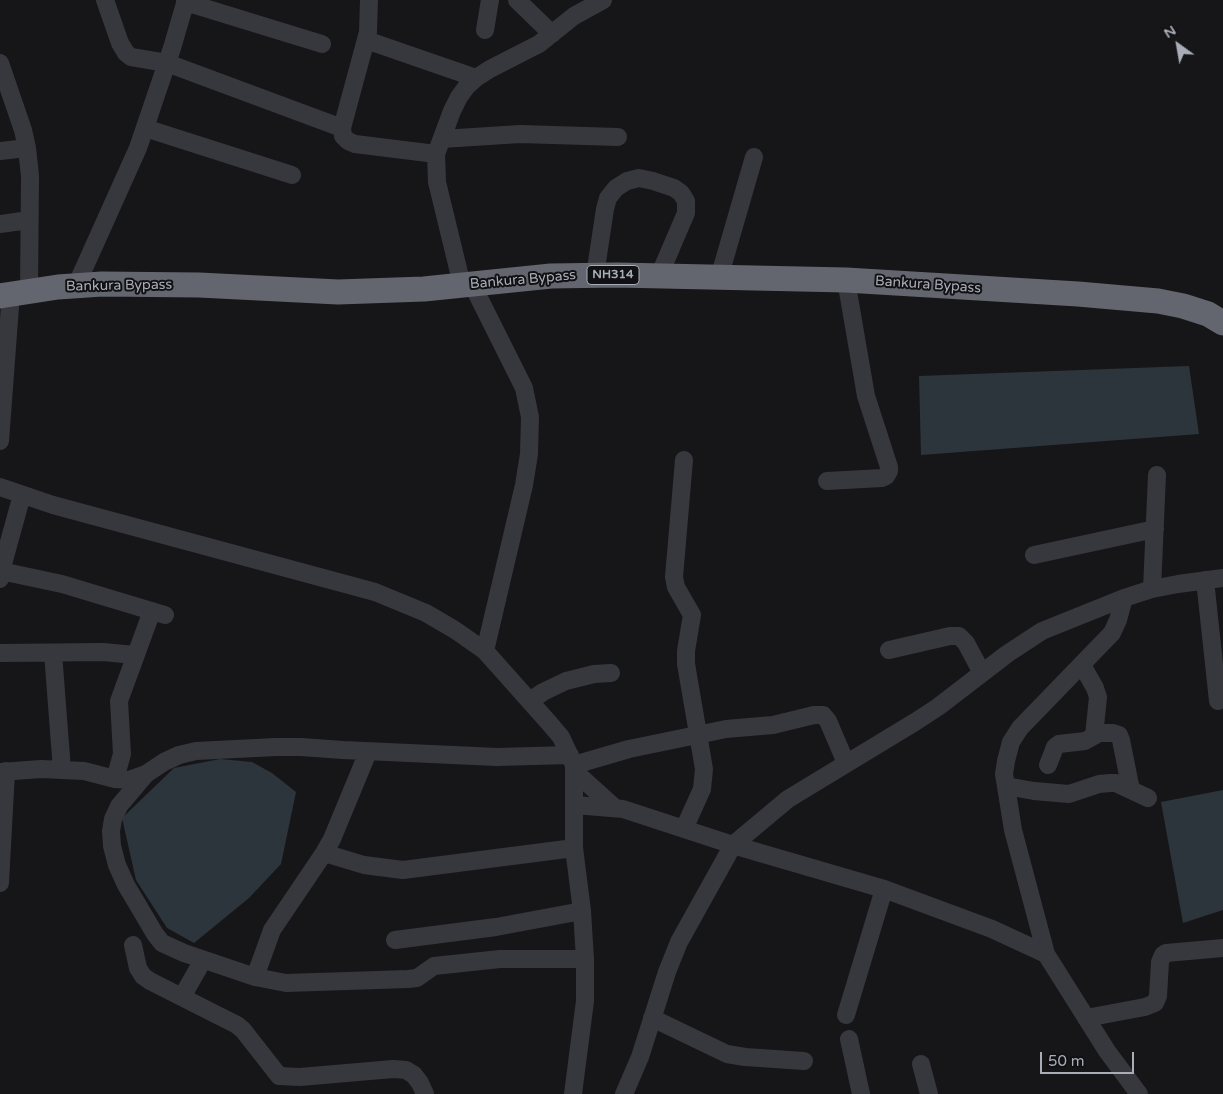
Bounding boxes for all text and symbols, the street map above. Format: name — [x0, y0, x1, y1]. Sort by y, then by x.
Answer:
north arrow — [1153, 20, 1203, 70]
text: N — [1161, 22, 1179, 42]
road number: NH314 — [587, 266, 639, 284]
street label: Bankura Bypass — [469, 267, 577, 293]
street label: Bankura Bypass — [874, 273, 982, 297]
street label: Bankura Bypass — [66, 277, 172, 295]
scale bar — [1043, 1042, 1137, 1074]
text: 50 m — [1048, 1052, 1085, 1070]

